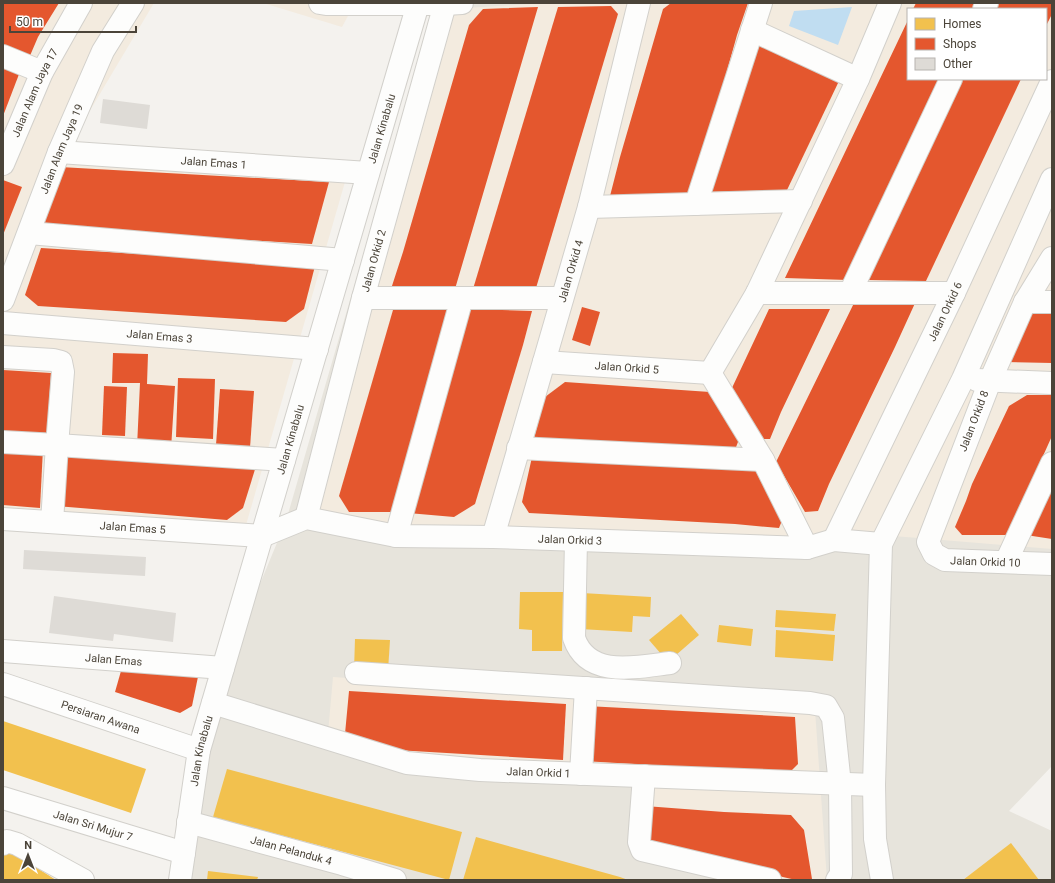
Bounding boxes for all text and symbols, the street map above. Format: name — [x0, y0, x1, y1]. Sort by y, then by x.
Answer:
scale bar — [10, 8, 136, 34]
legend — [907, 8, 1047, 80]
text: 50 m — [16, 15, 43, 29]
text: Homes — [943, 17, 981, 31]
text: Shops — [943, 37, 977, 51]
street label: Jalan Alam Jaya 17 — [9, 46, 60, 139]
text: Other — [943, 57, 972, 71]
street label: Jalan Kinabalu — [365, 92, 398, 165]
street label: Jalan Alam Jaya 19 — [37, 102, 86, 196]
street label: Jalan Emas 1 — [180, 154, 247, 171]
street label: Jalan Orkid 2 — [359, 228, 388, 293]
street label: Jalan Orkid 4 — [555, 238, 586, 304]
street label: Jalan Orkid 6 — [925, 280, 965, 343]
street label: Jalan Emas 3 — [126, 327, 193, 345]
street label: Jalan Orkid 5 — [594, 359, 659, 376]
street label: Jalan Orkid 8 — [956, 389, 992, 453]
street label: Jalan Kinabalu — [274, 403, 307, 476]
street label: Jalan Emas 5 — [99, 519, 166, 536]
street label: Jalan Orkid 3 — [538, 532, 602, 547]
street label: Jalan Orkid 10 — [950, 554, 1021, 569]
street label: Jalan Emas — [85, 651, 143, 668]
street label: Persiaran Awana — [59, 698, 142, 736]
street label: Jalan Kinabalu — [187, 714, 215, 787]
street label: Jalan Orkid 1 — [506, 765, 571, 780]
street label: Jalan Sri Mujur 7 — [52, 807, 134, 844]
street label: Jalan Pelanduk 4 — [249, 833, 333, 867]
north arrow — [8, 835, 48, 875]
text: N — [24, 839, 32, 852]

